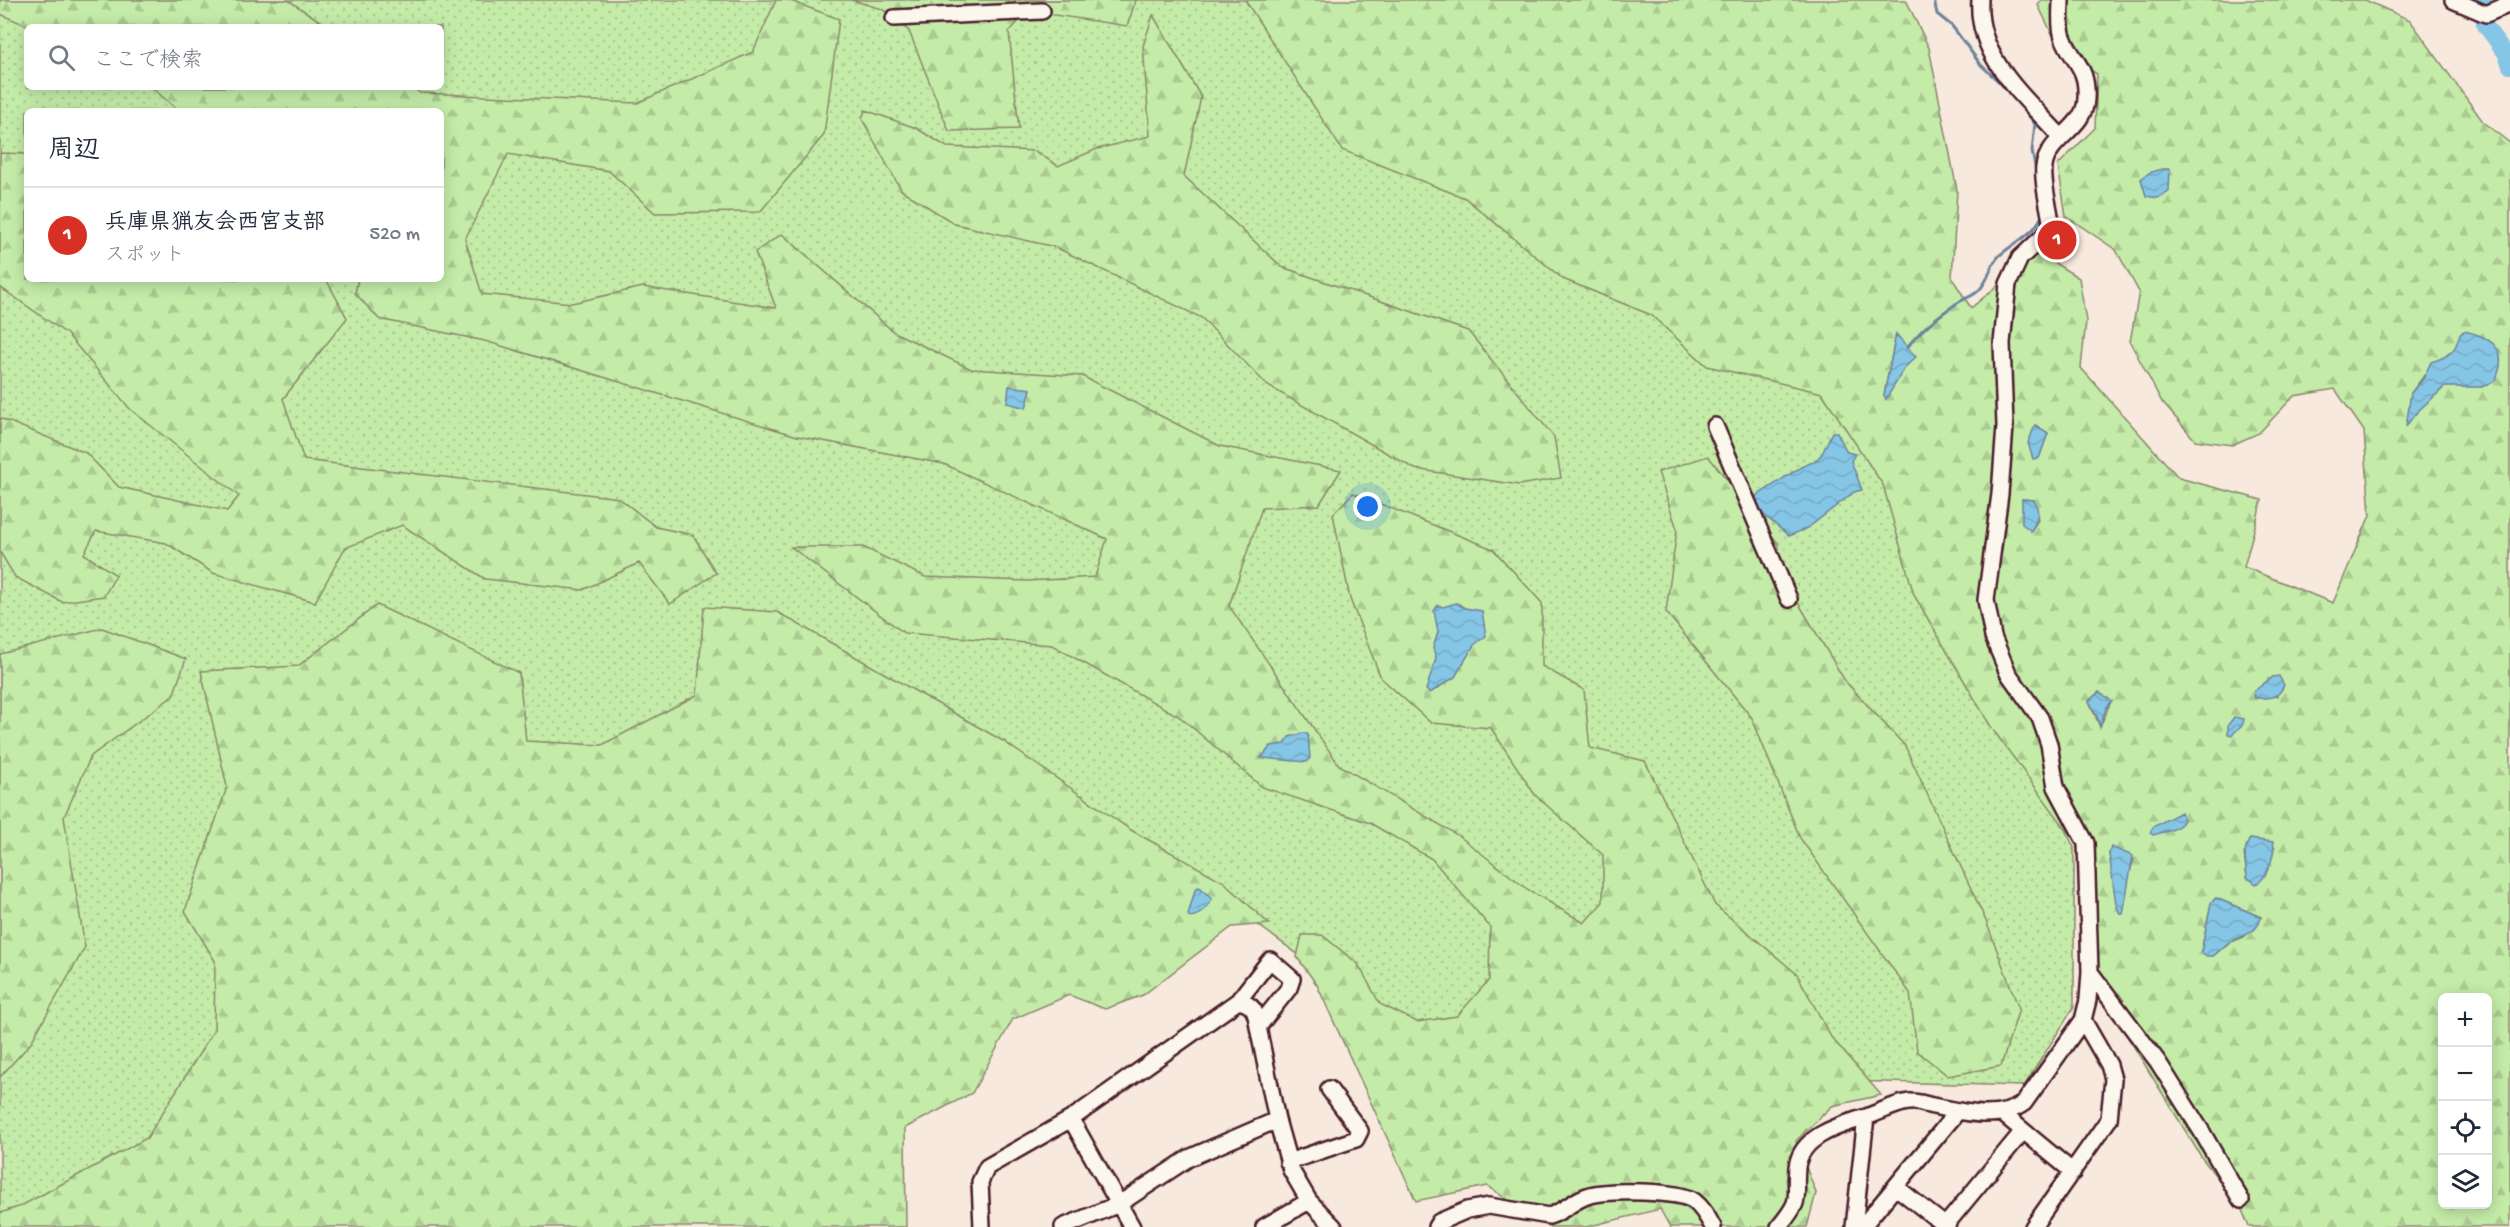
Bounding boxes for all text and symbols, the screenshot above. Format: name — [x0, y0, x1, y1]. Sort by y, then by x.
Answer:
search box — [24, 24, 444, 90]
icon: search — [45, 41, 78, 74]
text: ここで検索 — [93, 49, 203, 75]
text: 周辺 — [48, 137, 100, 168]
text: 兵庫県猟友会西宮支部 — [105, 211, 325, 237]
pin: 1 — [2038, 218, 2076, 262]
text: 1 — [63, 224, 72, 247]
text: 520 m — [369, 224, 420, 247]
text: スポット — [105, 245, 185, 268]
your location — [1353, 492, 1382, 521]
map controls — [2438, 993, 2492, 1209]
button: + — [2438, 993, 2492, 1047]
button: − — [2438, 1047, 2492, 1101]
button: locate — [2438, 1101, 2492, 1155]
button: layers — [2438, 1155, 2492, 1209]

